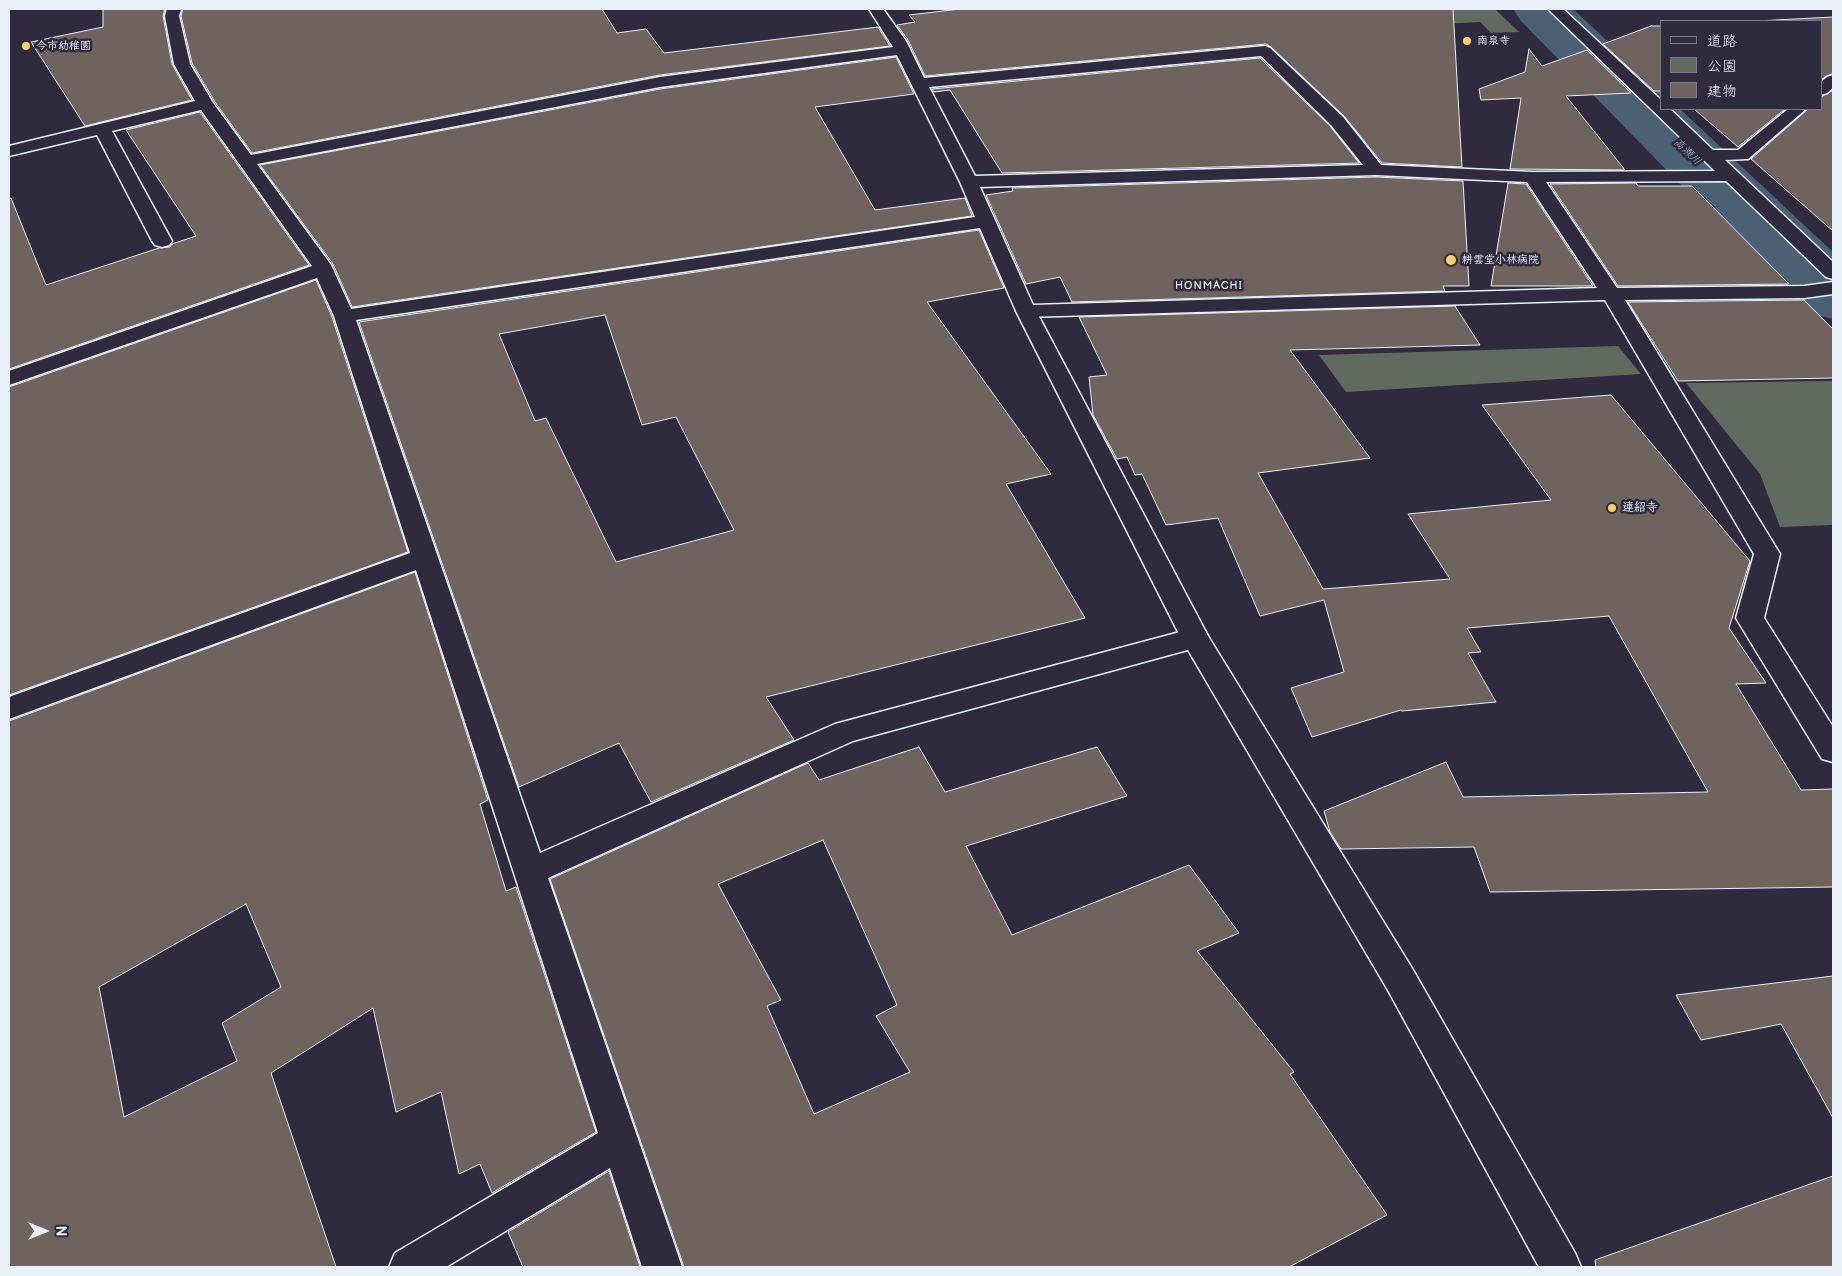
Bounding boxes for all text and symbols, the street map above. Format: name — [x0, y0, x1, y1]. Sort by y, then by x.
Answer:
legend — [1660, 20, 1822, 110]
text: 道路 — [1707, 32, 1737, 51]
place label: 南泉寺 — [1477, 34, 1510, 48]
marker: 南泉寺 — [1461, 35, 1473, 47]
place label: 今市幼稚園 — [36, 39, 91, 53]
marker: 今市幼稚園 — [20, 40, 32, 52]
text: 公園 — [1707, 57, 1737, 76]
text: 建物 — [1707, 82, 1737, 101]
water label: 高瀬川 — [1671, 136, 1703, 168]
marker: 耕雲堂小林病院 — [1444, 253, 1458, 267]
place label: 耕雲堂小林病院 — [1462, 253, 1539, 267]
district label: HONMACHI — [1174, 279, 1244, 293]
place label: 連紹寺 — [1622, 501, 1658, 515]
marker: 連紹寺 — [1606, 502, 1618, 514]
north arrow — [20, 1206, 70, 1256]
text: N — [52, 1226, 69, 1236]

